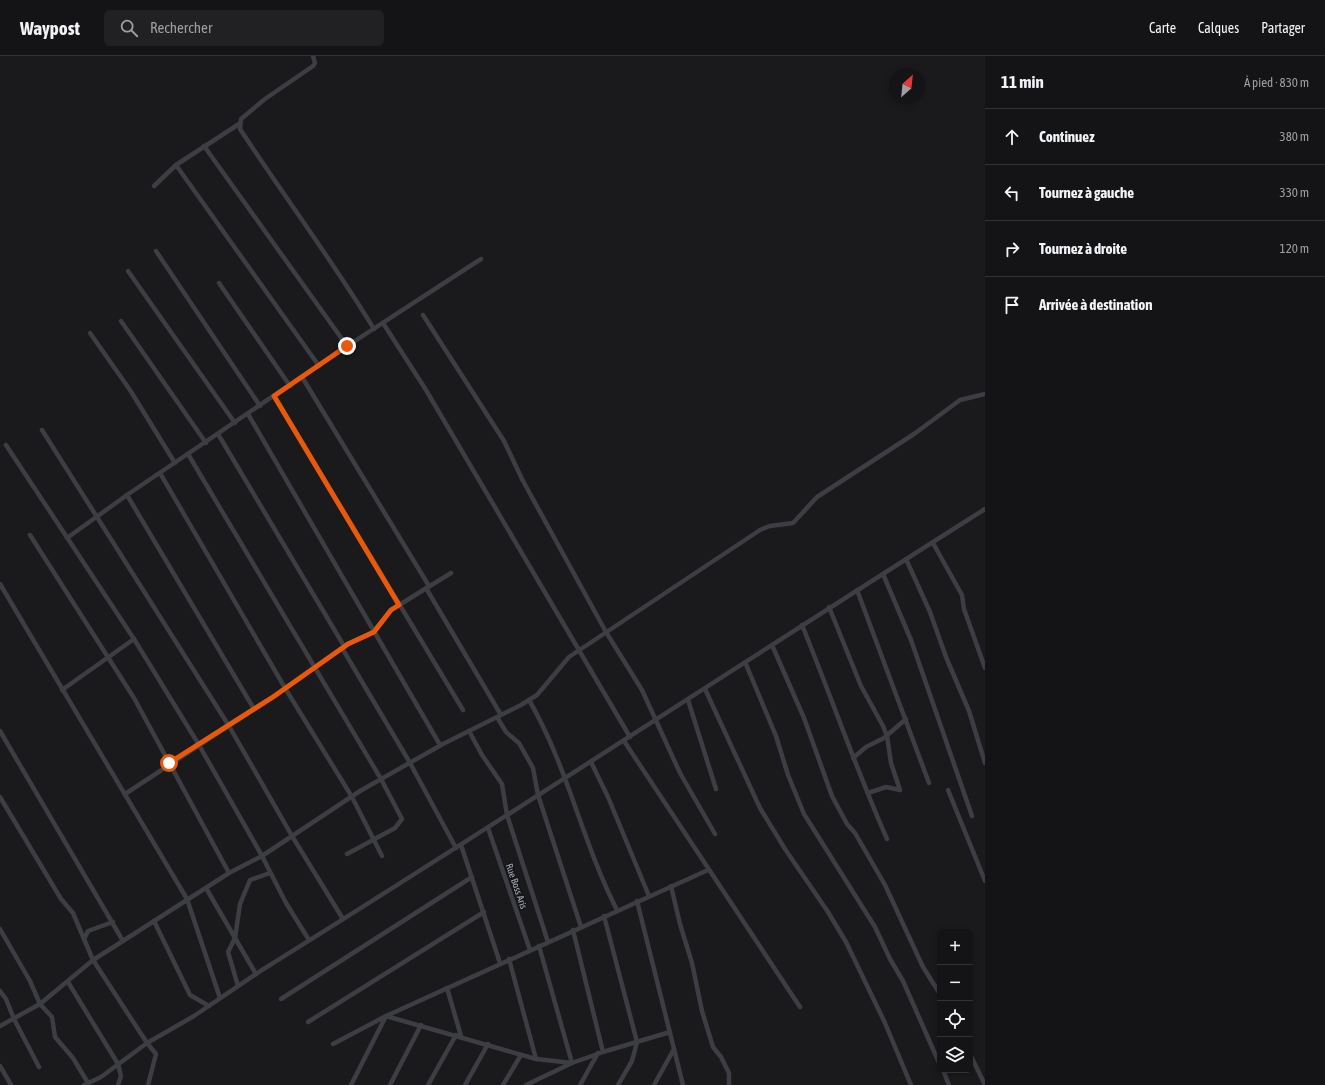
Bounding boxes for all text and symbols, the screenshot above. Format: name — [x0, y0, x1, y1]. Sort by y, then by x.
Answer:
search box — [104, 10, 384, 46]
text: Waypost — [20, 17, 80, 39]
icon: search — [118, 17, 140, 39]
text: Rechercher — [150, 19, 212, 36]
text: Carte — [1149, 20, 1176, 36]
text: Calques — [1198, 20, 1239, 36]
text: Partager — [1261, 20, 1305, 36]
north arrow — [889, 68, 925, 104]
text: 11 min — [1001, 72, 1044, 92]
text: À pied · 830 m — [1244, 75, 1309, 90]
icon: ahead — [1001, 126, 1023, 148]
text: Continuez — [1039, 128, 1095, 145]
text: 380 m — [1280, 129, 1309, 144]
icon: left — [1001, 182, 1023, 204]
text: Tournez à gauche — [1039, 184, 1134, 201]
text: 330 m — [1280, 185, 1309, 200]
icon: right — [1001, 238, 1023, 260]
text: Tournez à droite — [1039, 240, 1127, 257]
text: 120 m — [1280, 241, 1309, 256]
icon: arrive — [1001, 294, 1023, 316]
text: Arrivée à destination — [1039, 296, 1153, 313]
route end — [338, 337, 356, 355]
route start — [160, 754, 178, 772]
street label: Rue Boss Aris — [504, 862, 530, 911]
map controls — [937, 929, 973, 1073]
button: + — [937, 929, 973, 965]
button: − — [937, 965, 973, 1001]
button: locate — [937, 1001, 973, 1037]
button: layers — [937, 1037, 973, 1073]

